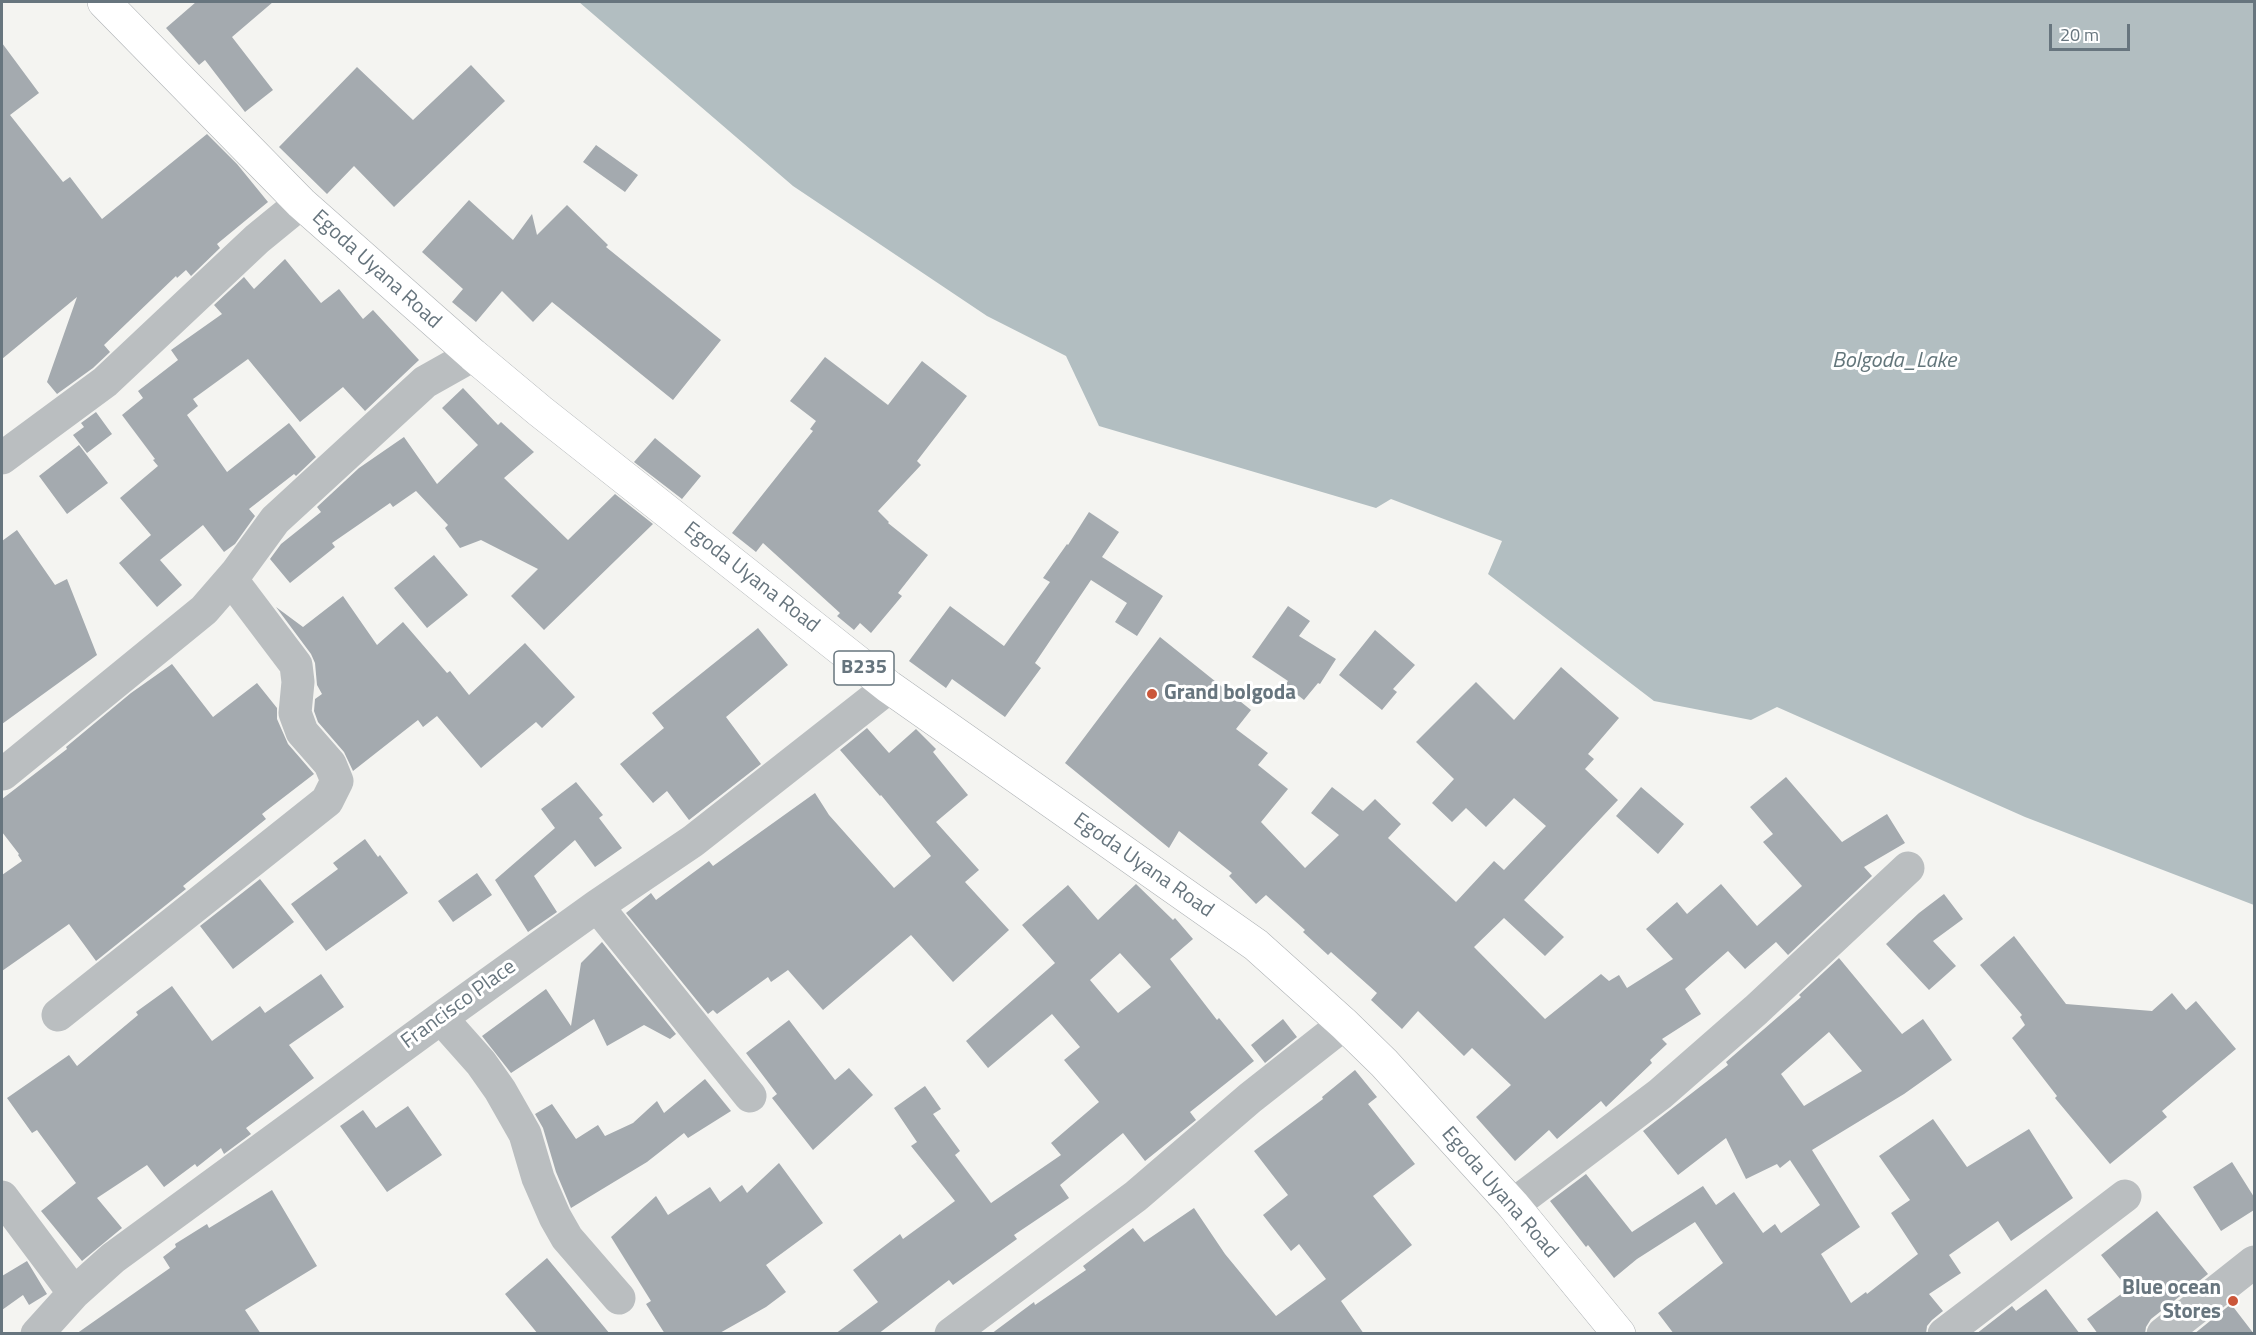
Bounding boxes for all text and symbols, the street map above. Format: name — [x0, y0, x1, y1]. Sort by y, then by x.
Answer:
scale bar — [2052, 12, 2133, 50]
text: 20 m — [2060, 21, 2099, 48]
street label: Egoda Uyana Road — [306, 205, 446, 335]
water label: Bolgoda_Lake — [1832, 349, 1956, 375]
street label: Egoda Uyana Road — [678, 517, 824, 639]
road number: B235 — [834, 651, 894, 685]
place label: Grand bolgoda — [1164, 681, 1296, 707]
marker: Grand bolgoda — [1145, 687, 1159, 701]
street label: Egoda Uyana Road — [1068, 808, 1218, 924]
street label: Francisco Place — [397, 955, 521, 1055]
street label: Egoda Uyana Road — [1435, 1122, 1563, 1264]
place label: Blue ocean Stores — [2122, 1276, 2221, 1326]
marker: Blue ocean Stores — [2226, 1294, 2240, 1308]

